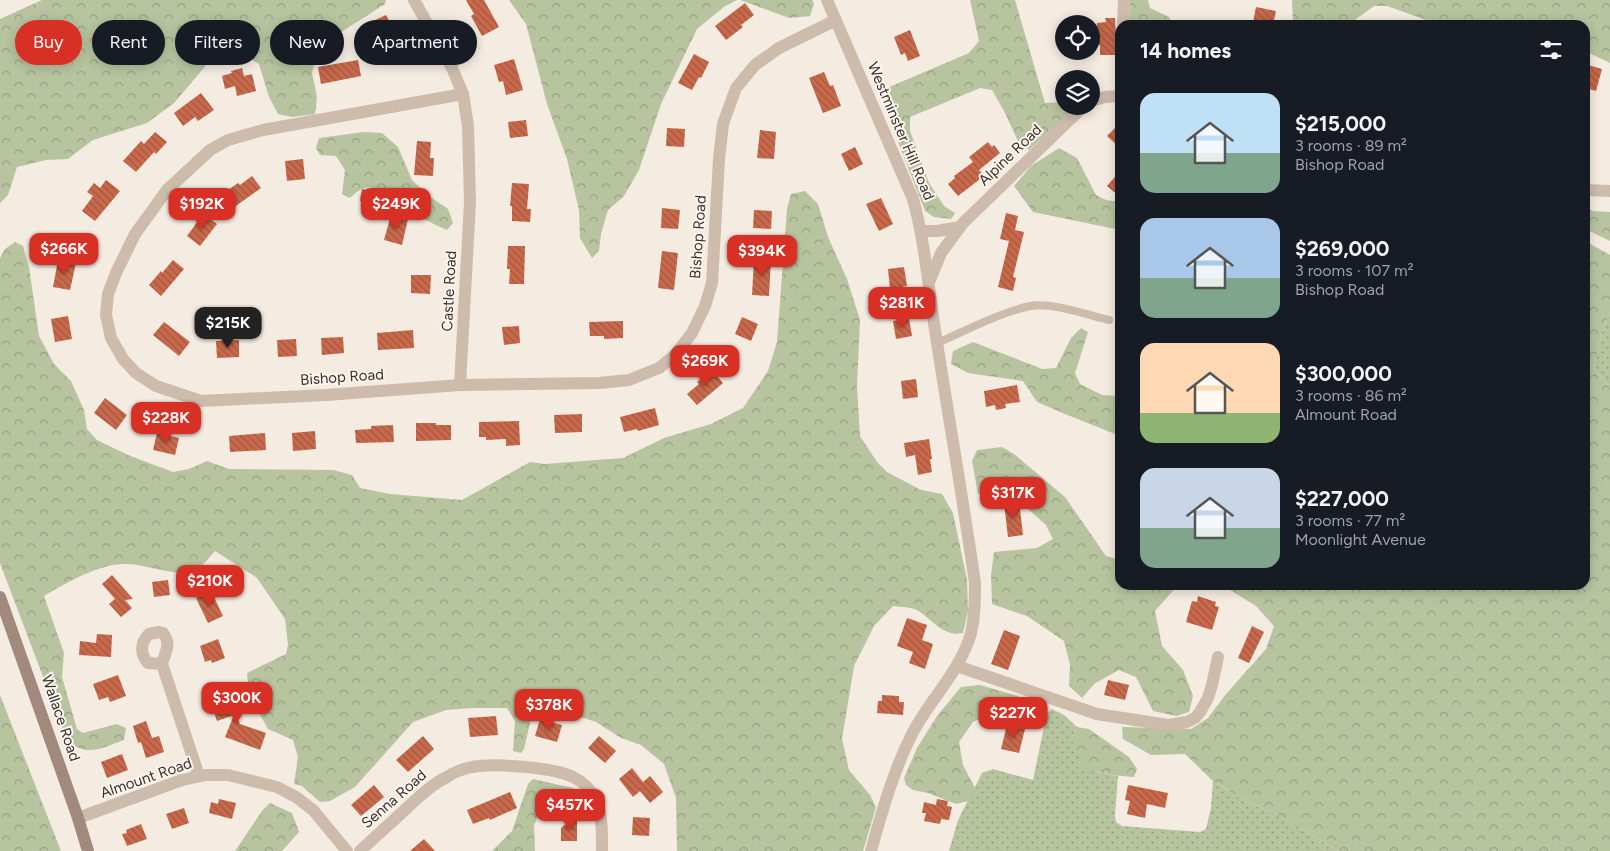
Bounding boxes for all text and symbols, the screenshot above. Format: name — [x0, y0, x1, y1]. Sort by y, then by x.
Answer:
map controls — [1055, 15, 1100, 115]
button: locate — [1055, 15, 1100, 60]
chip: Buy — [15, 20, 82, 65]
chip: Rent — [92, 20, 165, 65]
chip: Filters — [175, 20, 260, 65]
chip: New — [270, 20, 344, 65]
chip: Apartment — [354, 20, 477, 65]
icon: filters — [1537, 36, 1565, 64]
text: 14 homes — [1140, 38, 1231, 63]
street label: Westminster Hill Road — [864, 59, 938, 203]
button: layers — [1055, 70, 1100, 115]
text: $215,000 — [1295, 111, 1386, 136]
icon: home — [1180, 113, 1240, 173]
street label: Alpine Road — [975, 121, 1045, 189]
text: 3 rooms · 89 m² — [1295, 136, 1407, 155]
text: Bishop Road — [1295, 155, 1384, 174]
pin: $192K — [167, 188, 237, 230]
pin: $249K — [361, 188, 431, 230]
text: $192K — [180, 194, 224, 213]
text: $249K — [372, 194, 420, 213]
street label: Bishop Road — [686, 195, 710, 279]
pin: $266K — [29, 232, 99, 275]
pin: $394K — [727, 234, 797, 277]
text: $269,000 — [1295, 236, 1389, 261]
icon: home — [1180, 238, 1240, 298]
text: $266K — [40, 239, 88, 258]
text: $394K — [738, 241, 786, 260]
street label: Castle Road — [438, 250, 460, 332]
text: 3 rooms · 107 m² — [1295, 261, 1413, 280]
text: Bishop Road — [1295, 280, 1384, 299]
pin: $281K — [867, 286, 937, 329]
text: $281K — [879, 293, 925, 312]
pin: $215K — [193, 306, 263, 349]
text: $215K — [206, 313, 250, 332]
pin: $269K — [670, 344, 740, 387]
text: $269K — [681, 351, 729, 370]
text: $300,000 — [1295, 361, 1392, 386]
icon: home — [1180, 363, 1240, 423]
street label: Bishop Road — [300, 365, 384, 389]
text: 3 rooms · 86 m² — [1295, 386, 1407, 405]
pin: $228K — [131, 402, 201, 444]
text: Almount Road — [1295, 405, 1397, 424]
text: $228K — [142, 408, 190, 427]
pin: $317K — [978, 476, 1048, 519]
text: $317K — [991, 483, 1035, 502]
text: $227,000 — [1295, 486, 1389, 511]
icon: home — [1180, 488, 1240, 548]
text: 3 rooms · 77 m² — [1295, 511, 1405, 530]
text: Moonlight Avenue — [1295, 530, 1426, 549]
pin: $210K — [175, 564, 245, 607]
text: $210K — [187, 571, 233, 590]
street label: Wallace Road — [38, 672, 84, 764]
pin: $300K — [202, 682, 272, 724]
text: $300K — [212, 688, 262, 707]
pin: $378K — [514, 688, 584, 731]
text: $378K — [525, 695, 573, 714]
pin: $227K — [978, 696, 1048, 739]
text: $227K — [990, 703, 1036, 722]
street label: Almount Road — [98, 754, 194, 802]
street label: Senna Road — [358, 766, 430, 832]
pin: $457K — [535, 788, 605, 831]
text: $457K — [546, 795, 594, 814]

